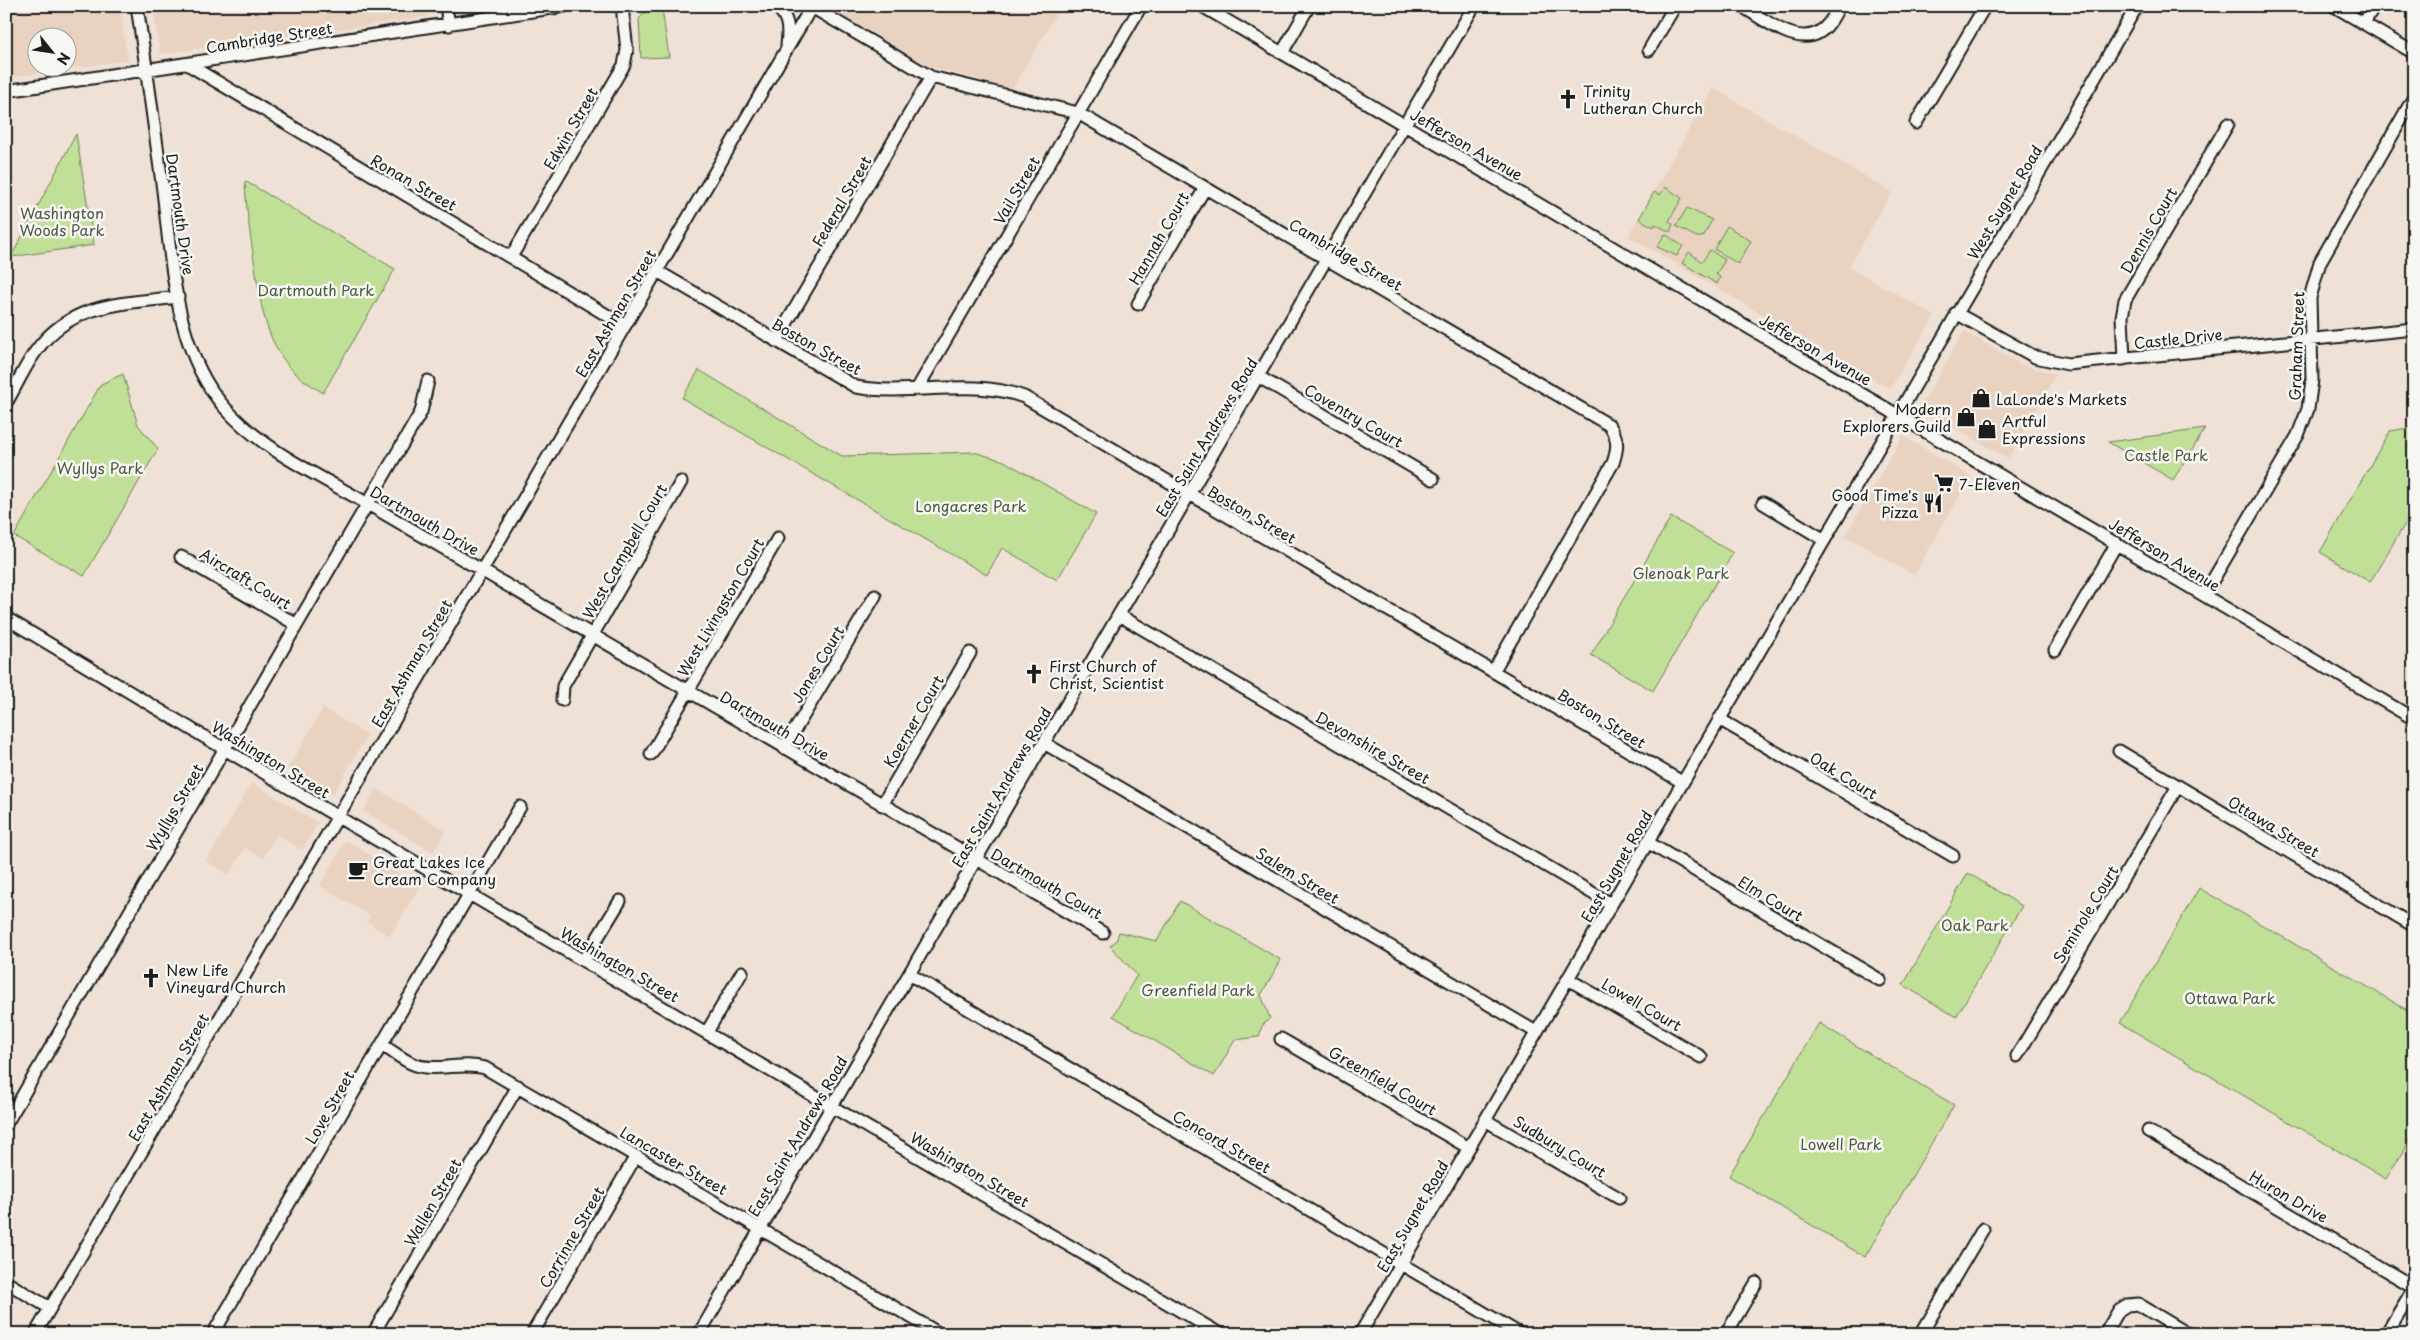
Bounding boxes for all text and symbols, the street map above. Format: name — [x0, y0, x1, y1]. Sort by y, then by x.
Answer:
street label: Cambridge Street — [204, 16, 334, 58]
north arrow — [28, 28, 78, 78]
text: N — [52, 49, 76, 69]
place label: Trinity Lutheran Church — [1583, 79, 1703, 119]
street label: Edwin Street — [537, 83, 603, 173]
church icon: Trinity Lutheran Church — [1557, 88, 1579, 110]
street label: Jefferson Avenue — [1407, 102, 1527, 186]
street label: West Sugnet Road — [1961, 140, 2047, 264]
street label: Ronan Street — [367, 148, 461, 216]
street label: Federal Street — [806, 151, 876, 251]
street label: Dartmouth Drive — [161, 152, 201, 276]
street label: Vail Street — [987, 152, 1045, 228]
street label: Dennis Court — [2114, 183, 2182, 277]
street label: Hannah Court — [1122, 187, 1194, 289]
park label: Washington Woods Park — [19, 201, 105, 241]
street label: Cambridge Street — [1285, 212, 1407, 296]
street label: East Ashman Street — [569, 245, 661, 381]
park label: Dartmouth Park — [258, 278, 374, 301]
street label: Graham Street — [2283, 291, 2309, 401]
street label: Jefferson Avenue — [1756, 307, 1876, 391]
street label: Boston Street — [768, 312, 866, 380]
street label: Castle Drive — [2133, 322, 2223, 354]
street label: East Saint Andrews Road — [1149, 353, 1263, 521]
street label: Coventry Court — [1300, 377, 1408, 453]
shop icon: LaLonde's Markets — [1970, 387, 1992, 409]
place label: LaLonde's Markets — [1996, 387, 2127, 410]
place label: Modern Explorers Guild — [1842, 397, 1951, 437]
shop icon: Modern Explorers Guild — [1955, 406, 1977, 428]
place label: Artful Expressions — [2002, 409, 2086, 449]
shop icon: Artful Expressions — [1976, 418, 1998, 440]
park label: Castle Park — [2124, 443, 2208, 466]
park label: Wyllys Park — [57, 456, 143, 479]
supermarket icon: 7-Eleven — [1933, 472, 1955, 494]
place label: 7-Eleven — [1959, 472, 2020, 495]
street label: Dartmouth Drive — [366, 479, 484, 561]
street label: West Campbell Court — [576, 479, 672, 623]
street label: Boston Street — [1203, 479, 1301, 549]
place label: Good Time's Pizza — [1831, 483, 1919, 523]
restaurant icon: Good Time's Pizza — [1922, 492, 1944, 514]
park label: Longacres Park — [915, 494, 1027, 517]
street label: Jefferson Avenue — [2105, 512, 2225, 596]
street label: West Livingston Court — [671, 533, 769, 681]
street label: Aircraft Court — [196, 542, 296, 614]
park label: Glenoak Park — [1632, 561, 1730, 584]
street label: East Ashman Street — [365, 595, 457, 731]
street label: Jones Court — [785, 621, 849, 707]
place label: First Church of Christ, Scientist — [1049, 654, 1164, 694]
church icon: First Church of Christ, Scientist — [1023, 663, 1045, 685]
street label: Koerner Court — [877, 670, 949, 772]
street label: Boston Street — [1553, 683, 1651, 753]
street label: Dartmouth Drive — [716, 684, 834, 766]
street label: East Saint Andrews Road — [946, 702, 1056, 872]
street label: Devonshire Street — [1311, 705, 1435, 789]
street label: Washington Street — [208, 715, 334, 803]
street label: Oak Court — [1806, 746, 1882, 804]
street label: Wyllys Street — [140, 759, 208, 855]
street label: Ottawa Street — [2224, 790, 2324, 862]
street label: East Sugnet Road — [1575, 806, 1657, 926]
street label: Salem Street — [1252, 841, 1344, 909]
street label: Dartmouth Court — [987, 842, 1107, 924]
place label: Great Lakes Ice Cream Company — [373, 850, 496, 890]
cafe icon: Great Lakes Ice Cream Company — [347, 859, 369, 881]
street label: Seminole Court — [2047, 861, 2123, 967]
street label: Elm Court — [1734, 870, 1808, 926]
park label: Oak Park — [1941, 913, 2009, 936]
street label: Washington Street — [556, 920, 684, 1008]
place label: New Life Vineyard Church — [166, 958, 286, 998]
church icon: New Life Vineyard Church — [140, 967, 162, 989]
street label: Lowell Court — [1598, 972, 1686, 1036]
park label: Greenfield Park — [1141, 978, 1255, 1001]
park label: Ottawa Park — [2184, 986, 2276, 1009]
street label: East Ashman Street — [122, 1009, 214, 1145]
street label: Greenfield Court — [1325, 1040, 1441, 1120]
street label: East Saint Andrews Road — [742, 1051, 852, 1221]
street label: Love Street — [299, 1066, 359, 1148]
street label: Concord Street — [1169, 1104, 1275, 1178]
street label: Sudbury Court — [1509, 1109, 1611, 1183]
street label: Lancaster Street — [616, 1120, 732, 1200]
street label: Washington Street — [906, 1125, 1034, 1213]
park label: Lowell Park — [1800, 1132, 1882, 1155]
street label: Wallen Street — [398, 1154, 466, 1250]
street label: East Sugnet Road — [1371, 1156, 1453, 1276]
street label: Huron Drive — [2245, 1164, 2333, 1228]
street label: Corrinne Street — [533, 1182, 609, 1292]

